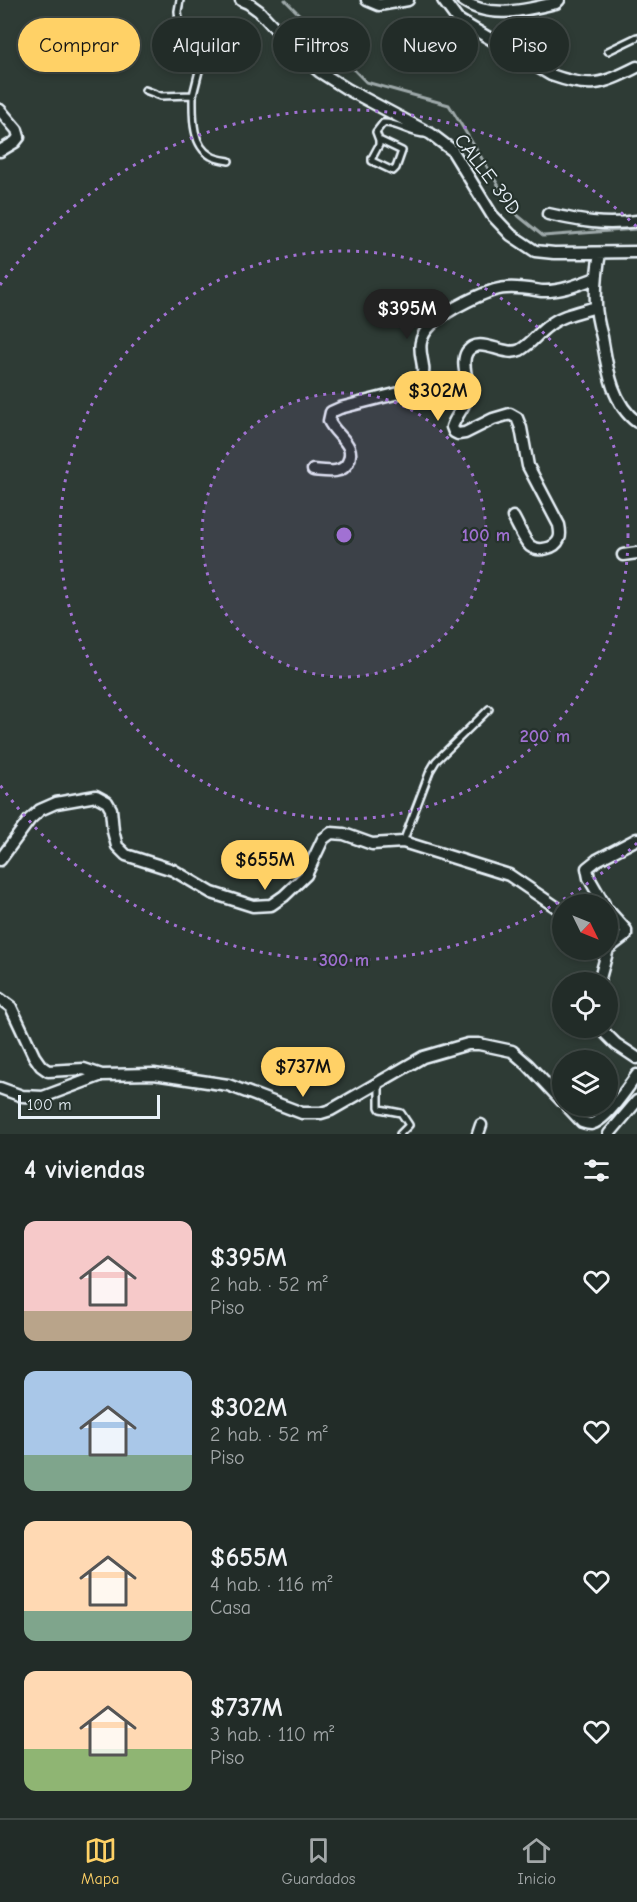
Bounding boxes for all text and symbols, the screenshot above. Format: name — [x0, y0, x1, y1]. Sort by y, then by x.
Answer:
chip: Comprar — [18, 18, 140, 72]
chip: Alquilar — [152, 18, 261, 72]
chip: Filtros — [273, 18, 370, 72]
chip: Nuevo — [382, 18, 478, 72]
chip: Piso — [490, 18, 569, 72]
street label: CALLE 39D — [450, 129, 526, 220]
pin: $395M — [365, 289, 449, 340]
text: $395M — [377, 297, 437, 320]
pin: $302M — [396, 371, 480, 422]
text: $302M — [408, 379, 468, 402]
centre of rings — [334, 525, 354, 545]
text: 100 m — [462, 525, 510, 546]
text: 200 m — [520, 726, 570, 747]
pin: $655M — [223, 840, 307, 891]
text: $655M — [235, 848, 295, 871]
north arrow — [552, 894, 618, 960]
map controls — [552, 894, 618, 1116]
text: 300 m — [319, 950, 369, 971]
button: locate — [552, 972, 618, 1038]
pin: $737M — [261, 1047, 345, 1098]
button: layers — [552, 1050, 618, 1116]
text: $737M — [275, 1055, 331, 1078]
scale bar — [18, 1092, 160, 1120]
text: 100 m — [27, 1096, 71, 1114]
icon: filters — [580, 1154, 613, 1187]
text: 4 viviendas — [24, 1155, 145, 1185]
text: $395M — [210, 1243, 287, 1273]
icon: home — [72, 1245, 144, 1317]
icon: heart — [580, 1265, 613, 1298]
text: 2 hab. · 52 m² — [210, 1273, 328, 1296]
text: Piso — [210, 1296, 245, 1319]
text: $302M — [210, 1393, 287, 1423]
icon: home — [72, 1395, 144, 1467]
icon: heart — [580, 1415, 613, 1448]
text: 2 hab. · 52 m² — [210, 1423, 328, 1446]
text: Piso — [210, 1446, 245, 1469]
text: $655M — [210, 1543, 288, 1573]
icon: home — [72, 1545, 144, 1617]
icon: heart — [580, 1565, 613, 1598]
text: 4 hab. · 116 m² — [210, 1573, 332, 1596]
text: Casa — [210, 1596, 251, 1619]
text: $737M — [210, 1693, 283, 1723]
icon: home — [72, 1695, 144, 1767]
icon: heart — [580, 1715, 613, 1748]
text: 3 hab. · 110 m² — [210, 1723, 334, 1746]
text: Piso — [210, 1746, 245, 1769]
tab: Mapa — [81, 1834, 119, 1888]
tab: Guardados — [281, 1834, 355, 1888]
tab: Inicio — [517, 1834, 556, 1888]

